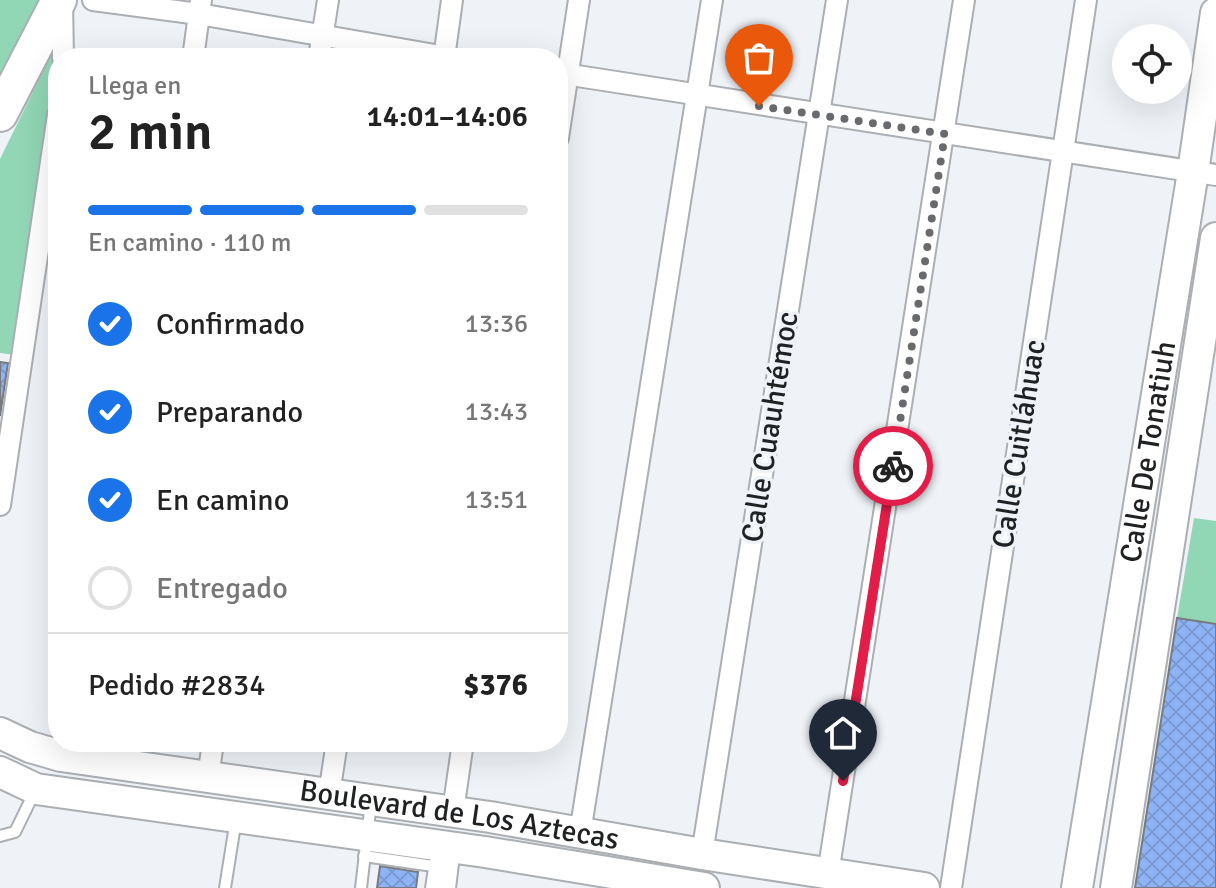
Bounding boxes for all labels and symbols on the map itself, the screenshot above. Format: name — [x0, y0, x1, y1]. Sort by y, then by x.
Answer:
pin — [725, 24, 793, 106]
street label: Calle Cuauhtémoc — [734, 309, 806, 545]
street label: Calle Cuitláhuac — [984, 337, 1054, 551]
street label: Calle De Tonatiuh — [1112, 338, 1184, 565]
courier — [853, 426, 933, 506]
pin — [809, 699, 877, 781]
street label: Boulevard de Los Aztecas — [297, 772, 622, 858]

